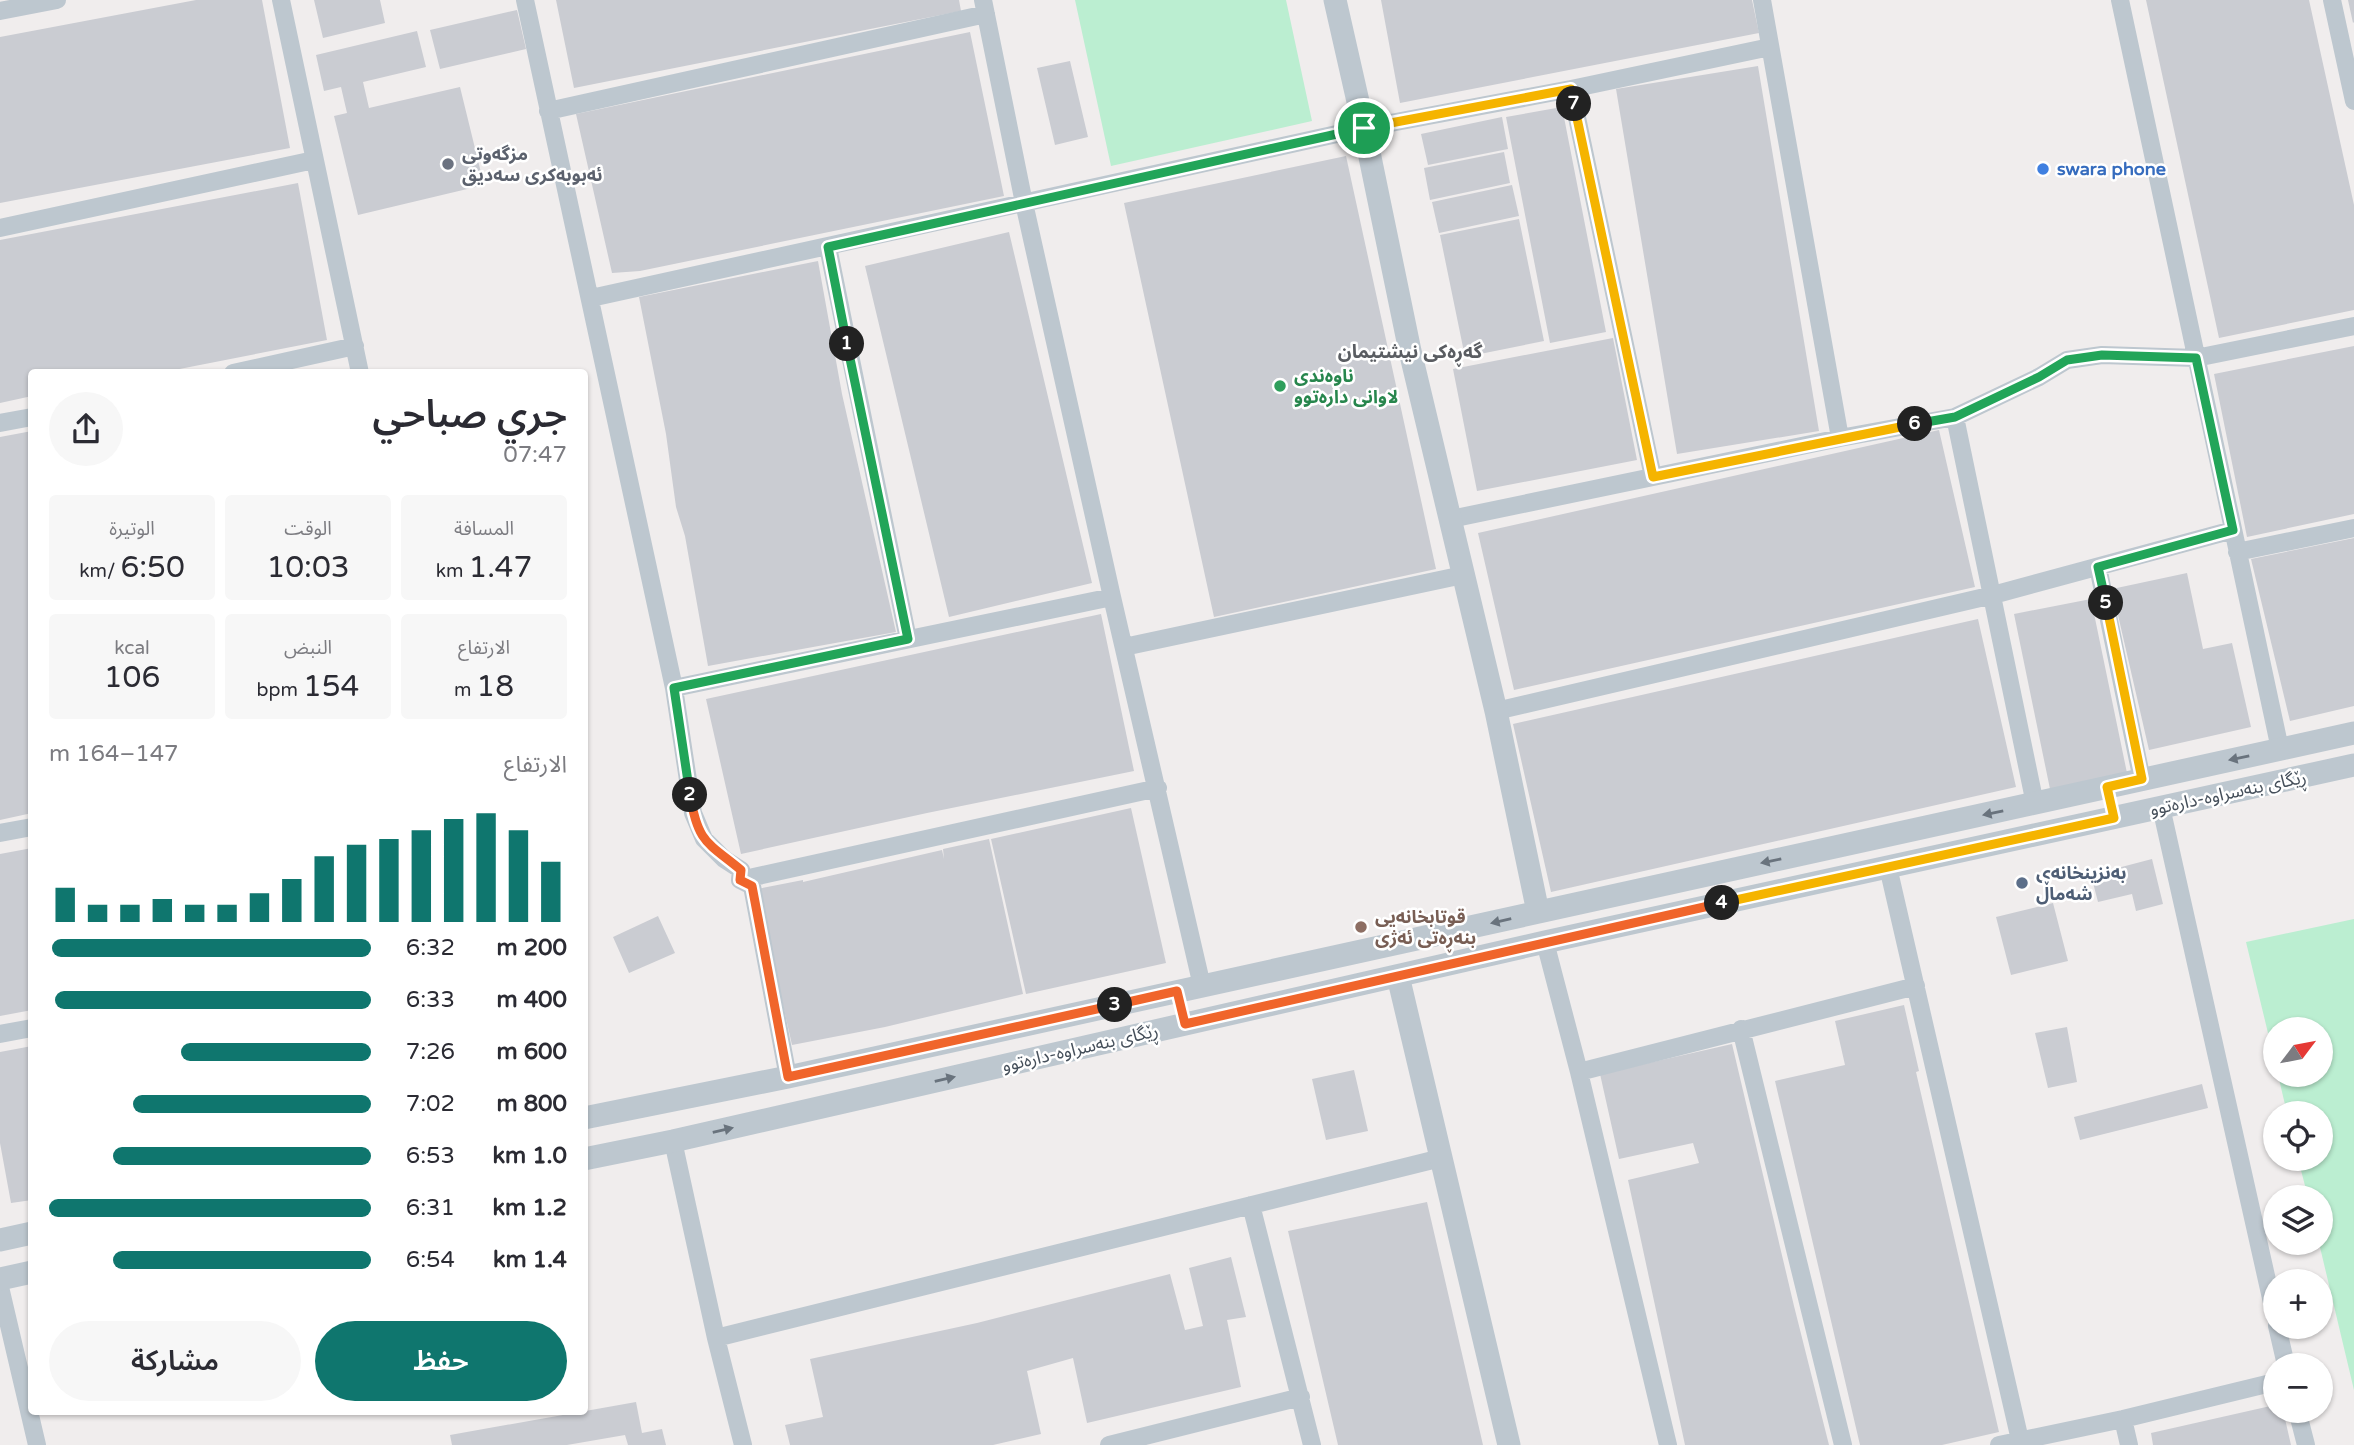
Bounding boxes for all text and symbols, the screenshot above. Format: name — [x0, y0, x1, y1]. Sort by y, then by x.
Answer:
pin: 7 — [1556, 86, 1592, 122]
text: 7 — [1568, 92, 1579, 114]
pin — [1334, 98, 1394, 158]
icon: arrive — [1345, 109, 1383, 147]
place label: مزگەوتی ئەبوبەکری سەدیق — [462, 143, 603, 186]
marker: مزگەوتی ئەبوبەکری سەدیق — [440, 156, 456, 172]
place label: swara phone — [2057, 158, 2166, 180]
marker: swara phone — [2035, 161, 2051, 177]
pin: 1 — [830, 326, 864, 362]
text: 1 — [841, 332, 852, 354]
district label: گەڕەکی نیشتیمان — [1338, 341, 1483, 367]
place label: ناوەندی لاوانی دارەتوو — [1294, 365, 1398, 408]
marker: ناوەندی لاوانی دارەتوو — [1272, 378, 1288, 394]
button: share — [49, 392, 123, 466]
text: جري صباحي — [373, 392, 567, 438]
pin: 6 — [1898, 406, 1932, 442]
text: 6 — [1909, 412, 1920, 434]
text: 07:47 — [503, 441, 567, 469]
text: الوتيرة — [109, 518, 155, 540]
text: الوقت — [284, 518, 332, 540]
text: المسافة — [454, 518, 514, 540]
text: 6:50 — [120, 549, 185, 586]
text: 10:03 — [266, 549, 350, 586]
text: 1.47 — [469, 549, 532, 586]
text: /km — [79, 560, 120, 582]
text: km — [436, 560, 469, 582]
pin: 5 — [2088, 586, 2124, 620]
text: 5 — [2100, 591, 2111, 613]
text: kcal — [114, 637, 150, 659]
text: النبض — [284, 637, 332, 659]
text: الارتفاع — [458, 637, 510, 659]
text: 106 — [104, 659, 160, 696]
text: 154 — [303, 668, 359, 705]
text: 18 — [476, 668, 514, 705]
text: bpm — [257, 679, 303, 701]
text: m — [454, 679, 476, 701]
text: 147–164 m — [49, 740, 179, 768]
text: الارتفاع — [504, 751, 567, 779]
one-way arrow — [2228, 753, 2250, 764]
street label: ڕێگای بنەسراوە-دارەتوو — [2148, 766, 2309, 824]
pin: 2 — [672, 778, 708, 812]
text: 2 — [684, 783, 695, 805]
one-way arrow — [1982, 807, 2004, 818]
one-way arrow — [1760, 856, 1782, 867]
place label: بەنزینخانەی شەماڵ — [2036, 862, 2126, 905]
marker: بەنزینخانەی شەماڵ — [2014, 875, 2030, 891]
pin: 4 — [1704, 886, 1740, 920]
text: 4 — [1716, 891, 1727, 913]
place label: قوتابخانەیی بنەڕەتی ئەژی — [1375, 906, 1476, 953]
one-way arrow — [1490, 915, 1512, 926]
marker: قوتابخانەیی بنەڕەتی ئەژی — [1353, 919, 1369, 935]
text: 6:32 — [406, 934, 455, 962]
text: 200 m — [497, 934, 567, 962]
text: 6:33 — [406, 986, 455, 1014]
text: 400 m — [497, 986, 567, 1014]
pin: 3 — [1098, 988, 1132, 1023]
text: 3 — [1109, 993, 1120, 1015]
north arrow — [2263, 1017, 2333, 1087]
map controls — [2263, 1017, 2333, 1423]
street label: ڕێگای بنەسراوە-دارەتوو — [1000, 1019, 1161, 1080]
text: 7:26 — [406, 1038, 455, 1066]
text: 600 m — [497, 1038, 567, 1066]
one-way arrow — [934, 1073, 956, 1084]
text: 7:02 — [406, 1090, 455, 1118]
text: 800 m — [497, 1090, 567, 1118]
button: locate — [2263, 1101, 2333, 1171]
one-way arrow — [712, 1124, 734, 1135]
text: 6:53 — [406, 1142, 455, 1170]
text: 1.0 km — [492, 1142, 567, 1170]
button: layers — [2263, 1185, 2333, 1255]
text: 6:31 — [406, 1194, 455, 1222]
text: 1.2 km — [492, 1194, 567, 1222]
text: 6:54 — [406, 1246, 455, 1274]
text: 1.4 km — [493, 1246, 567, 1274]
button: + — [2263, 1269, 2333, 1339]
button: مشاركة — [49, 1321, 301, 1401]
button: حفظ — [315, 1321, 567, 1401]
button: − — [2263, 1353, 2333, 1423]

